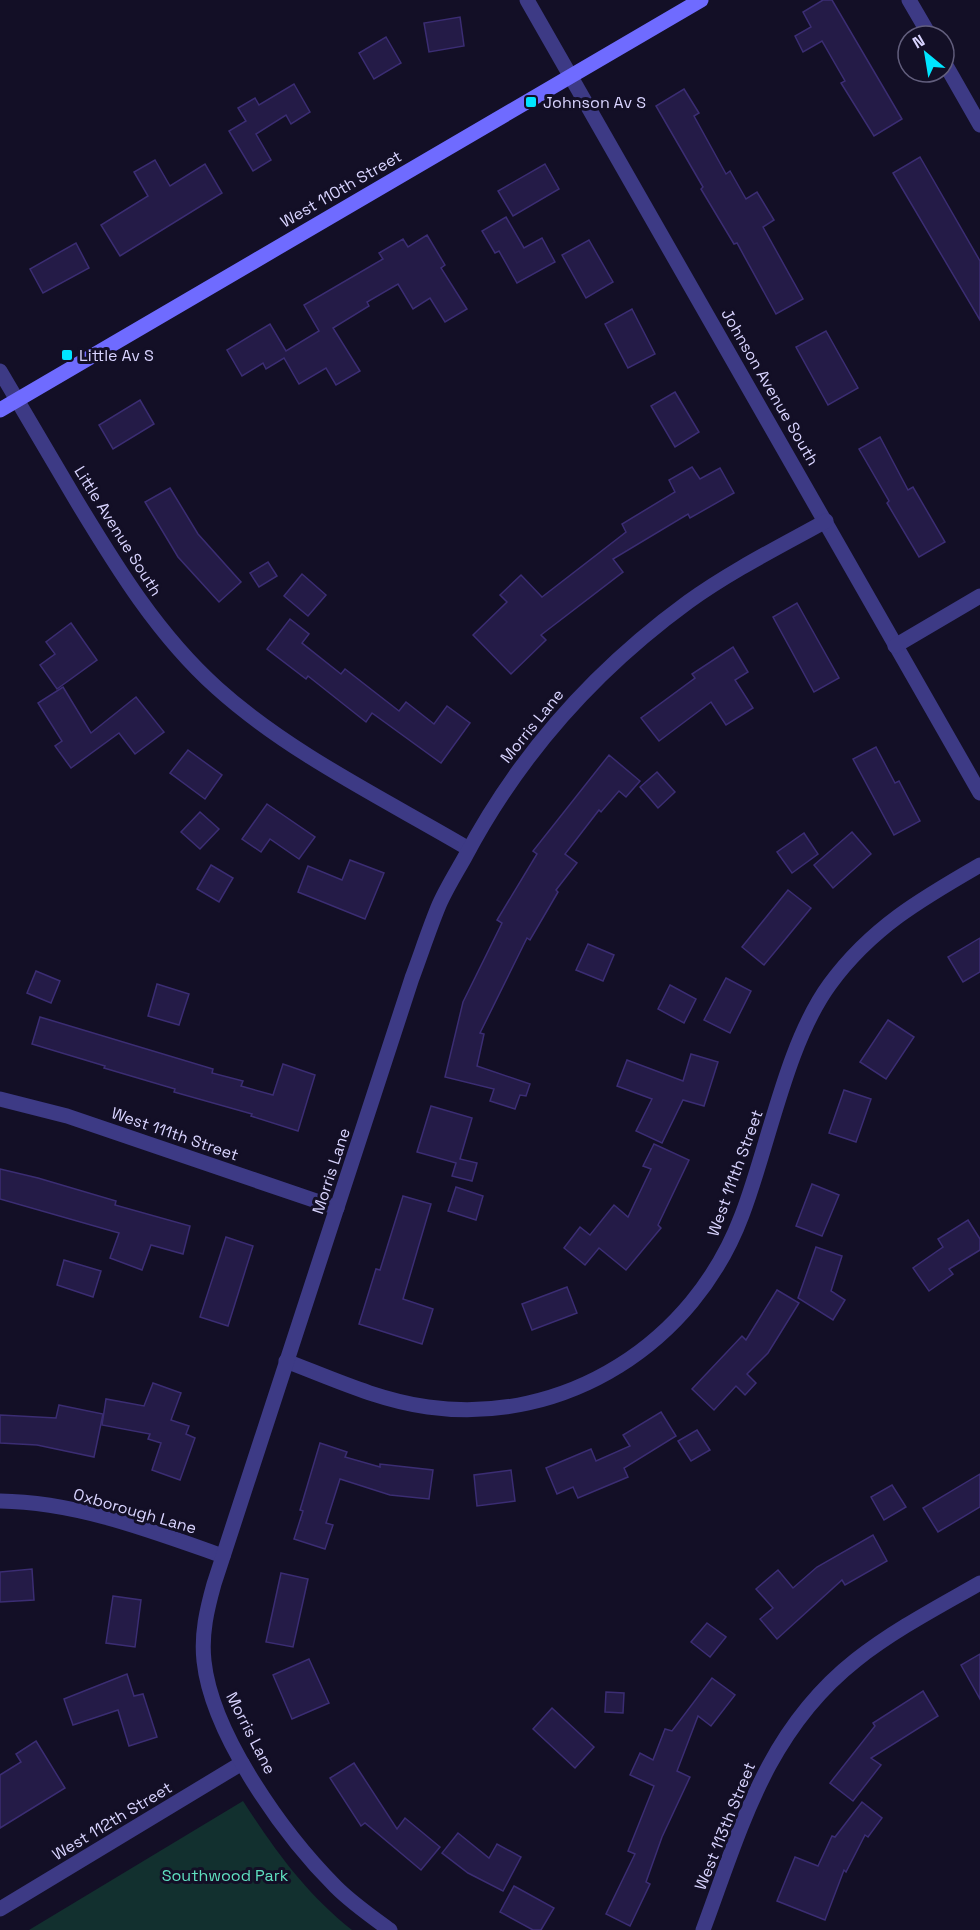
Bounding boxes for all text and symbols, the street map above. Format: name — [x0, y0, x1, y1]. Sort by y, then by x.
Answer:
north arrow — [896, 24, 956, 84]
text: N — [909, 30, 929, 53]
place label: Johnson Av S — [543, 92, 646, 113]
marker: Johnson Av S — [524, 95, 538, 109]
street label: West 110th Street — [277, 146, 405, 232]
street label: Johnson Avenue South — [716, 305, 824, 469]
place label: Little Av S — [79, 345, 154, 366]
marker: Little Av S — [60, 348, 74, 362]
street label: Little Avenue South — [69, 462, 167, 600]
street label: Morris Lane — [496, 685, 568, 767]
street label: West 111th Street — [109, 1102, 241, 1166]
street label: West 111th Street — [702, 1107, 768, 1239]
street label: Morris Lane — [307, 1125, 355, 1217]
street label: Oxborough Lane — [71, 1483, 199, 1539]
street label: Morris Lane — [221, 1688, 281, 1778]
street label: West 113th Street — [690, 1759, 760, 1893]
street label: West 112th Street — [48, 1777, 176, 1865]
park label: Southwood Park — [162, 1865, 289, 1886]

